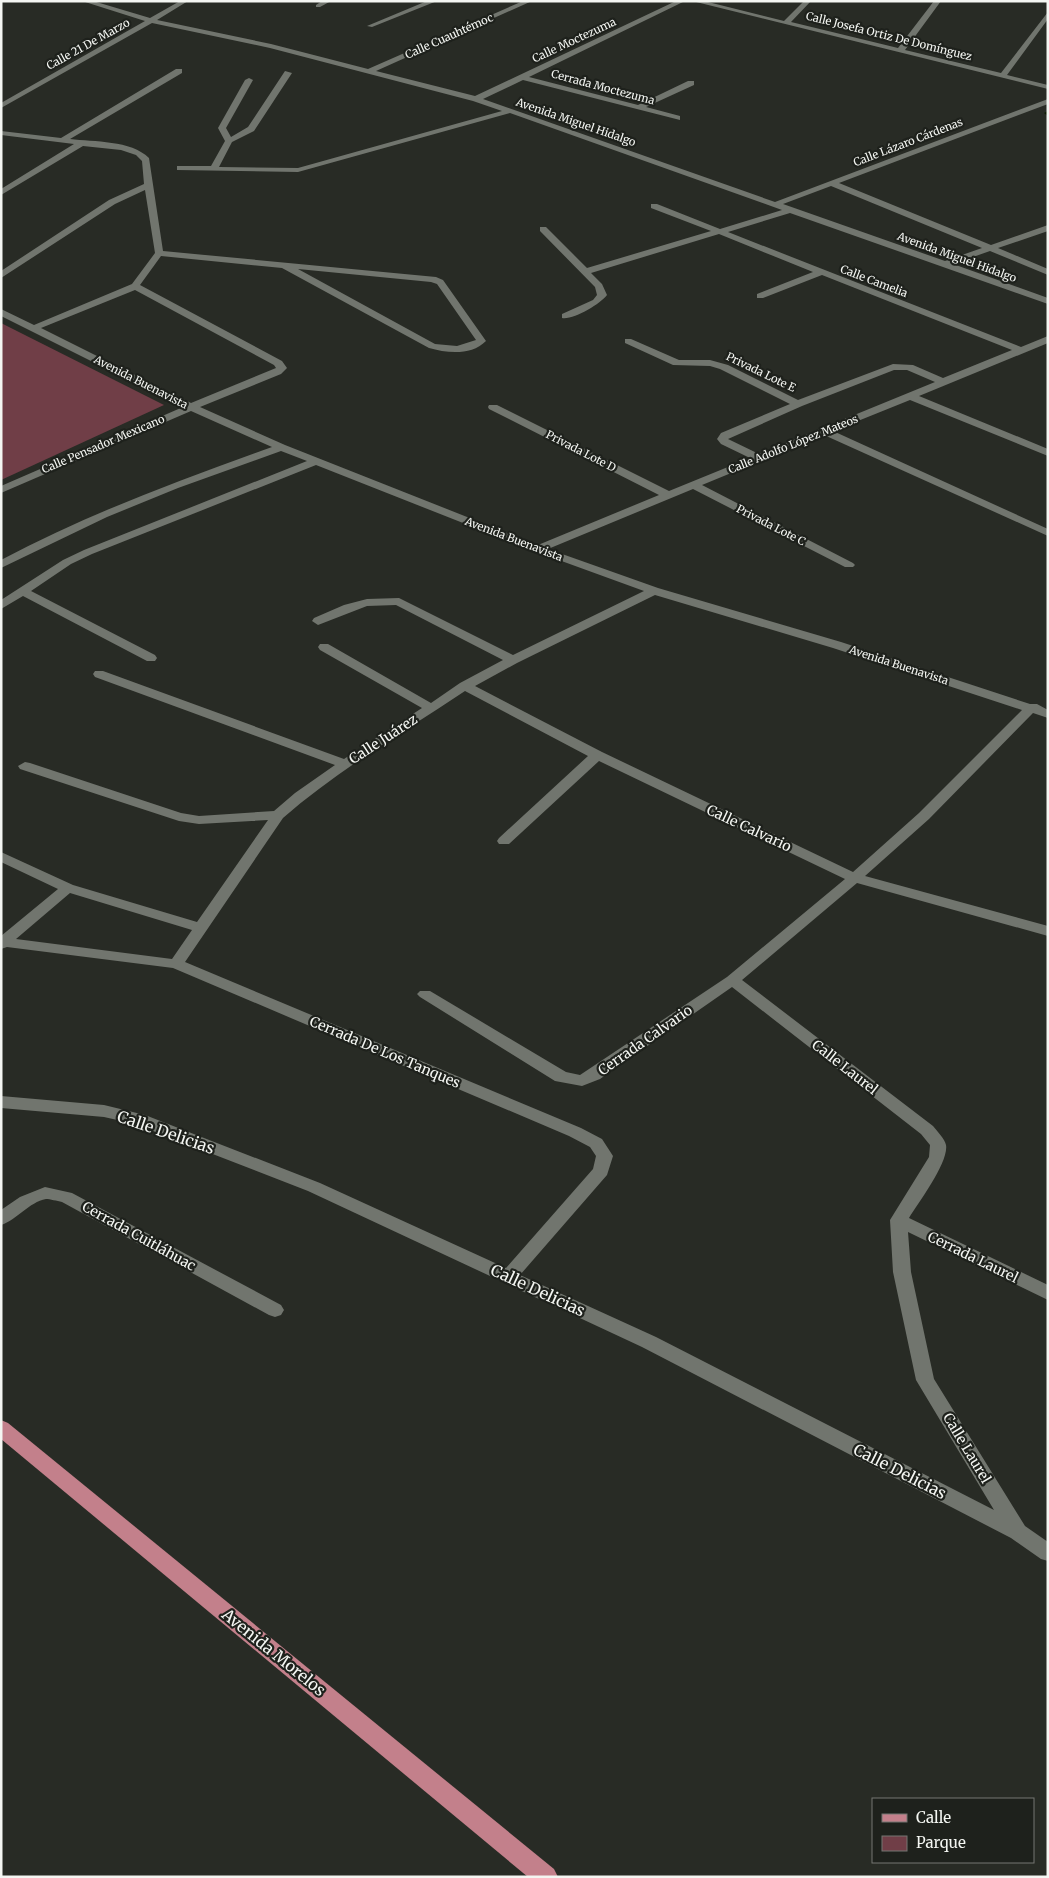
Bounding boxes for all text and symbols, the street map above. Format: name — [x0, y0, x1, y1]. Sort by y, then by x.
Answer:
street label: Calle Josefa Ortiz De Domínguez — [805, 9, 973, 63]
street label: Calle Cuauhtémoc — [403, 10, 496, 62]
street label: Calle Moctezuma — [530, 14, 618, 66]
street label: Calle 21 De Marzo — [44, 15, 133, 73]
street label: Cerrada Moctezuma — [550, 66, 656, 108]
street label: Avenida Miguel Hidalgo — [513, 95, 638, 149]
street label: Calle Lázaro Cárdenas — [851, 115, 965, 169]
street label: Avenida Miguel Hidalgo — [895, 229, 1019, 285]
street label: Calle Camelia — [838, 262, 910, 300]
street label: Privada Lote E — [724, 349, 798, 395]
street label: Avenida Buenavista — [91, 352, 190, 412]
street label: Calle Pensador Mexicano — [39, 411, 167, 476]
street label: Calle Adolfo López Mateos — [726, 412, 860, 476]
street label: Privada Lote D — [544, 427, 618, 475]
street label: Privada Lote C — [734, 502, 808, 548]
street label: Avenida Buenavista — [462, 514, 565, 564]
street label: Avenida Buenavista — [847, 642, 950, 688]
street label: Calle Juárez — [345, 710, 421, 768]
street label: Calle Calvario — [704, 801, 794, 855]
street label: Cerrada Calvario — [594, 1001, 696, 1079]
street label: Cerrada De Los Tanques — [307, 1012, 463, 1092]
street label: Calle Laurel — [808, 1036, 882, 1099]
street label: Calle Delicias — [115, 1106, 217, 1158]
street label: Cerrada Cuitláhuac — [79, 1197, 199, 1275]
street label: Cerrada Laurel — [925, 1227, 1022, 1287]
street label: Calle Delicias — [488, 1259, 588, 1321]
street label: Calle Laurel — [939, 1410, 995, 1487]
street label: Calle Delicias — [850, 1439, 950, 1503]
street label: Avenida Morelos — [217, 1603, 330, 1700]
legend — [872, 1798, 1034, 1863]
text: Calle — [916, 1808, 951, 1827]
text: Parque — [916, 1833, 966, 1852]

